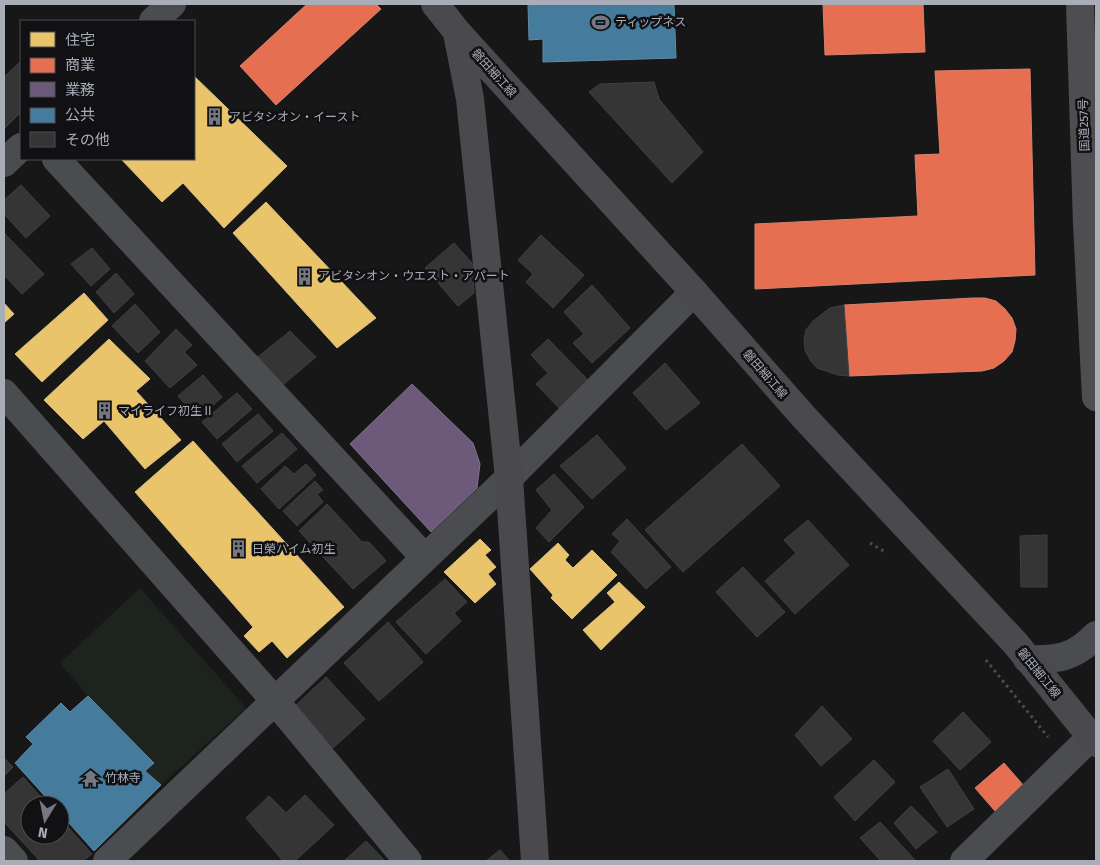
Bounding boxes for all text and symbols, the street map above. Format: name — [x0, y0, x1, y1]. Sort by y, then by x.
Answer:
sports icon: ティップネス — [591, 12, 611, 32]
place label: ティップネス — [615, 15, 686, 29]
legend — [20, 20, 195, 160]
text: 住宅 — [65, 31, 95, 49]
street label: 磐田細江線 — [469, 46, 519, 100]
text: 商業 — [65, 56, 95, 74]
text: 業務 — [65, 81, 95, 99]
street label: 国道257号 — [1076, 98, 1092, 152]
text: 公共 — [65, 106, 95, 124]
building icon: アビタシオン・イースト — [205, 107, 225, 127]
place label: アビタシオン・イースト — [229, 110, 360, 124]
text: その他 — [65, 131, 110, 149]
building icon: アビタシオン・ウエスト・アパート — [294, 266, 314, 286]
place label: アビタシオン・ウエスト・アパート — [318, 269, 510, 283]
street label: 磐田細江線 — [740, 347, 790, 401]
building icon: マイライフ初生Ⅱ — [94, 401, 114, 421]
place label: マイライフ初生Ⅱ — [118, 404, 214, 418]
building icon: 日榮ハイム初生 — [228, 539, 248, 559]
place label: 日榮ハイム初生 — [252, 542, 336, 556]
street label: 磐田細江線 — [1015, 645, 1063, 701]
temple icon: 竹林寺 — [81, 768, 101, 788]
place label: 竹林寺 — [105, 771, 141, 785]
north arrow — [20, 795, 70, 845]
text: N — [37, 823, 49, 841]

